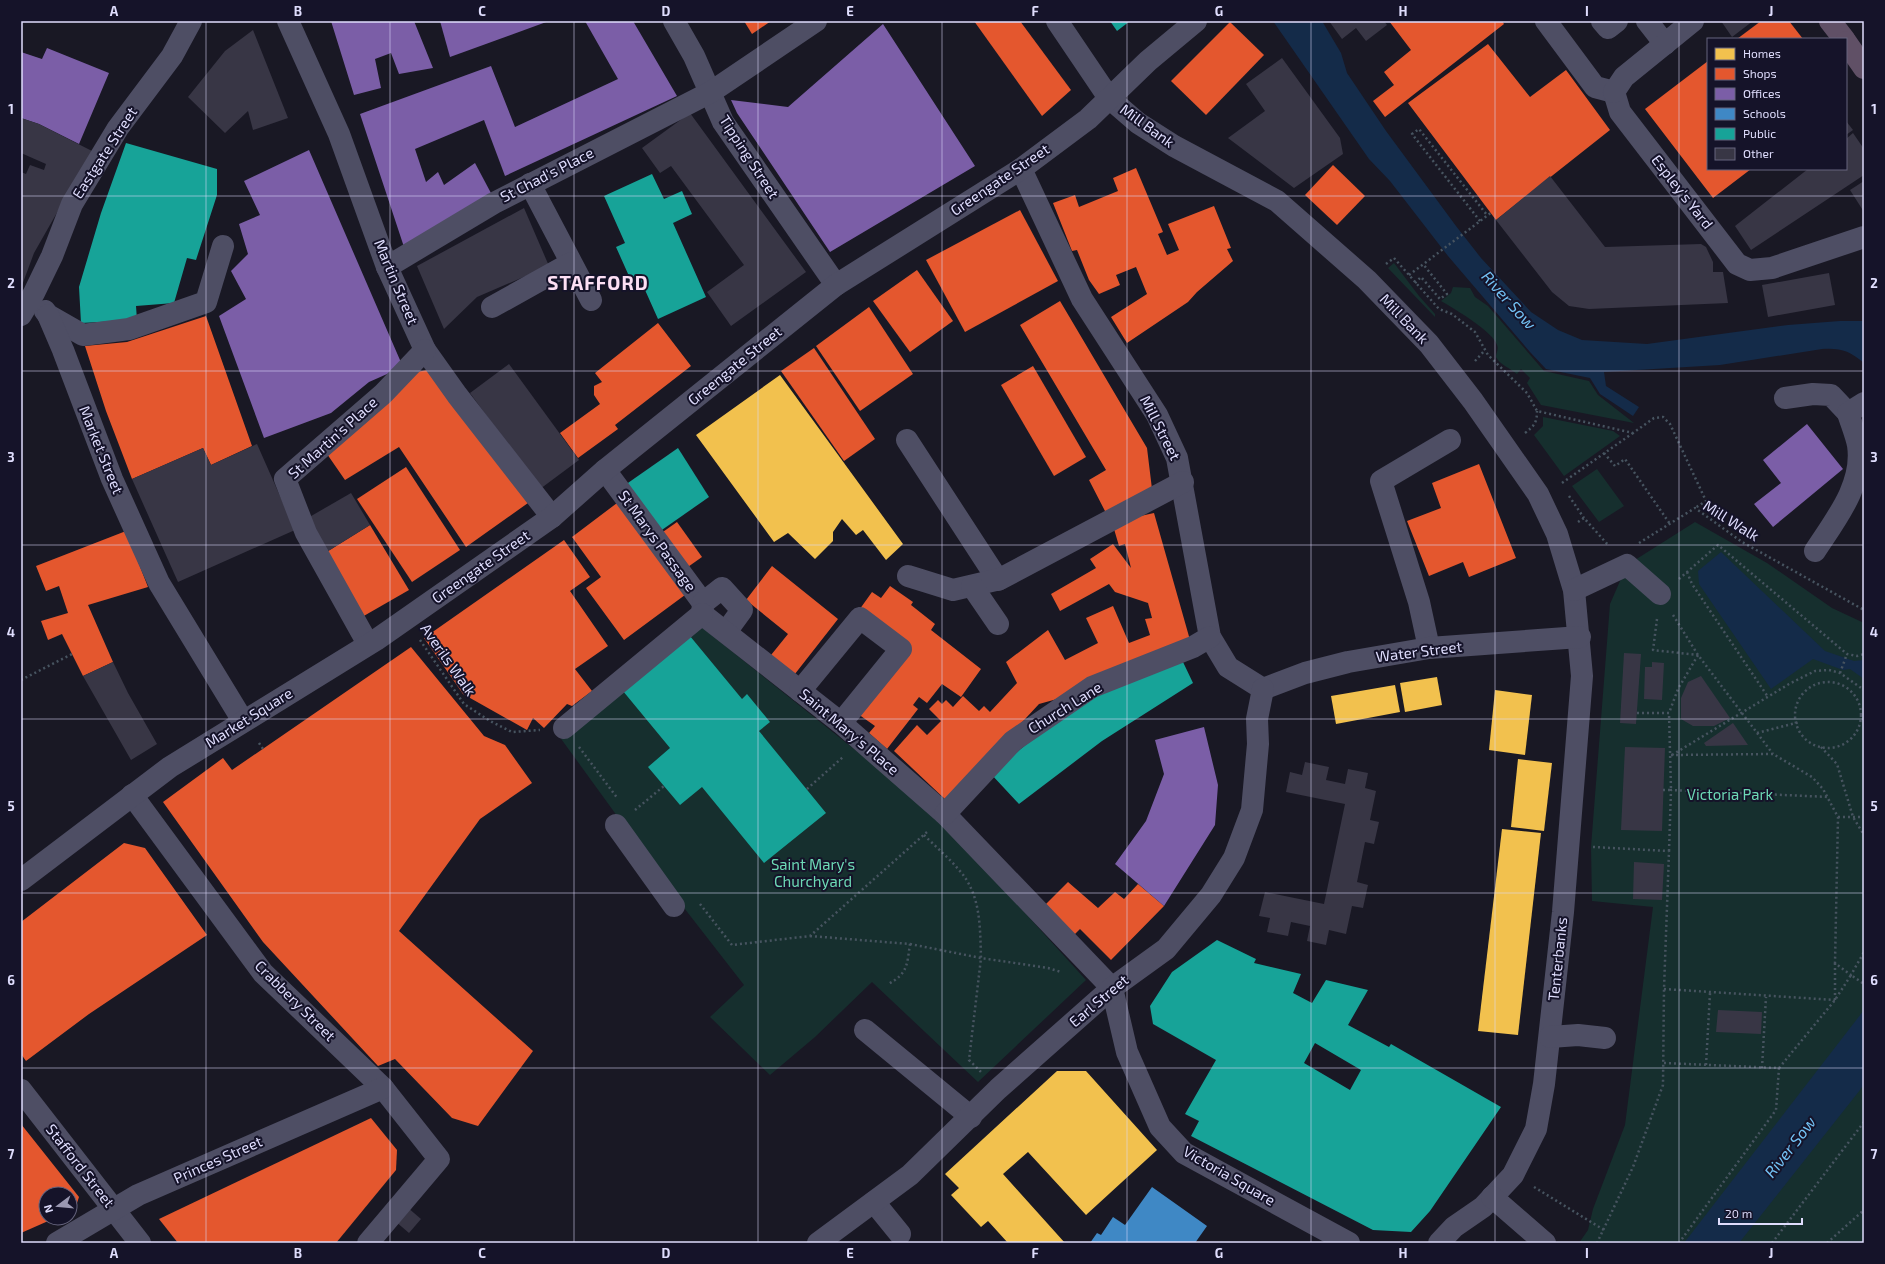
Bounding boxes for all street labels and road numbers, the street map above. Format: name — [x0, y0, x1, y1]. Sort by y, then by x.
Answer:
street label: Mill Bank — [1117, 100, 1179, 151]
street label: Eastgate Street — [68, 103, 141, 202]
street label: Tipping Street — [716, 111, 784, 202]
street label: Greengate Street — [947, 139, 1053, 219]
street label: St Chad's Place — [497, 143, 596, 205]
street label: Espley's Yard — [1648, 151, 1717, 232]
street label: Martin Street — [371, 236, 423, 327]
street label: Mill Bank — [1376, 290, 1433, 347]
street label: Greengate Street — [684, 322, 785, 409]
street label: Mill Street — [1137, 392, 1185, 463]
street label: St Martin's Place — [284, 393, 381, 482]
street label: Market Street — [76, 403, 128, 497]
street label: St Marys Passage — [615, 486, 701, 594]
street label: Mill Walk — [1700, 496, 1763, 545]
street label: Greengate Street — [428, 526, 533, 607]
street label: Averils Walk — [417, 620, 481, 699]
street label: Water Street — [1375, 637, 1463, 665]
street label: Church Lane — [1024, 677, 1105, 737]
street label: Market Square — [201, 683, 295, 751]
street label: Saint Mary's Place — [796, 684, 903, 778]
street label: Tenterbanks — [1544, 916, 1570, 1002]
street label: Crabbery Street — [252, 956, 340, 1045]
street label: Earl Street — [1065, 970, 1132, 1030]
street label: Stafford Street — [43, 1120, 119, 1211]
street label: Princes Street — [170, 1131, 265, 1187]
street label: Victoria Square — [1180, 1141, 1279, 1209]

